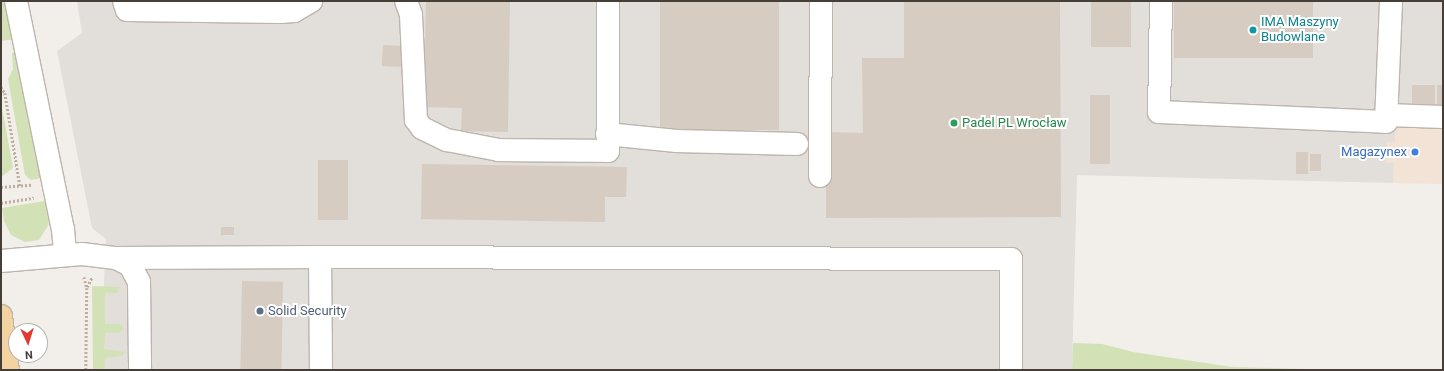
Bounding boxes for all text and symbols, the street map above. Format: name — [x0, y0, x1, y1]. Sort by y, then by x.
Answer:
place label: IMA Maszyny Budowlane — [1261, 15, 1339, 46]
marker: IMA Maszyny Budowlane — [1248, 25, 1258, 35]
place label: Padel PL Wrocław — [962, 115, 1066, 131]
marker: Padel PL Wrocław — [949, 118, 959, 128]
place label: Magazynex — [1341, 144, 1407, 160]
marker: Magazynex — [1410, 147, 1420, 157]
place label: Solid Security — [268, 303, 347, 319]
marker: Solid Security — [255, 306, 265, 316]
north arrow — [8, 323, 48, 363]
text: N — [24, 348, 33, 361]

